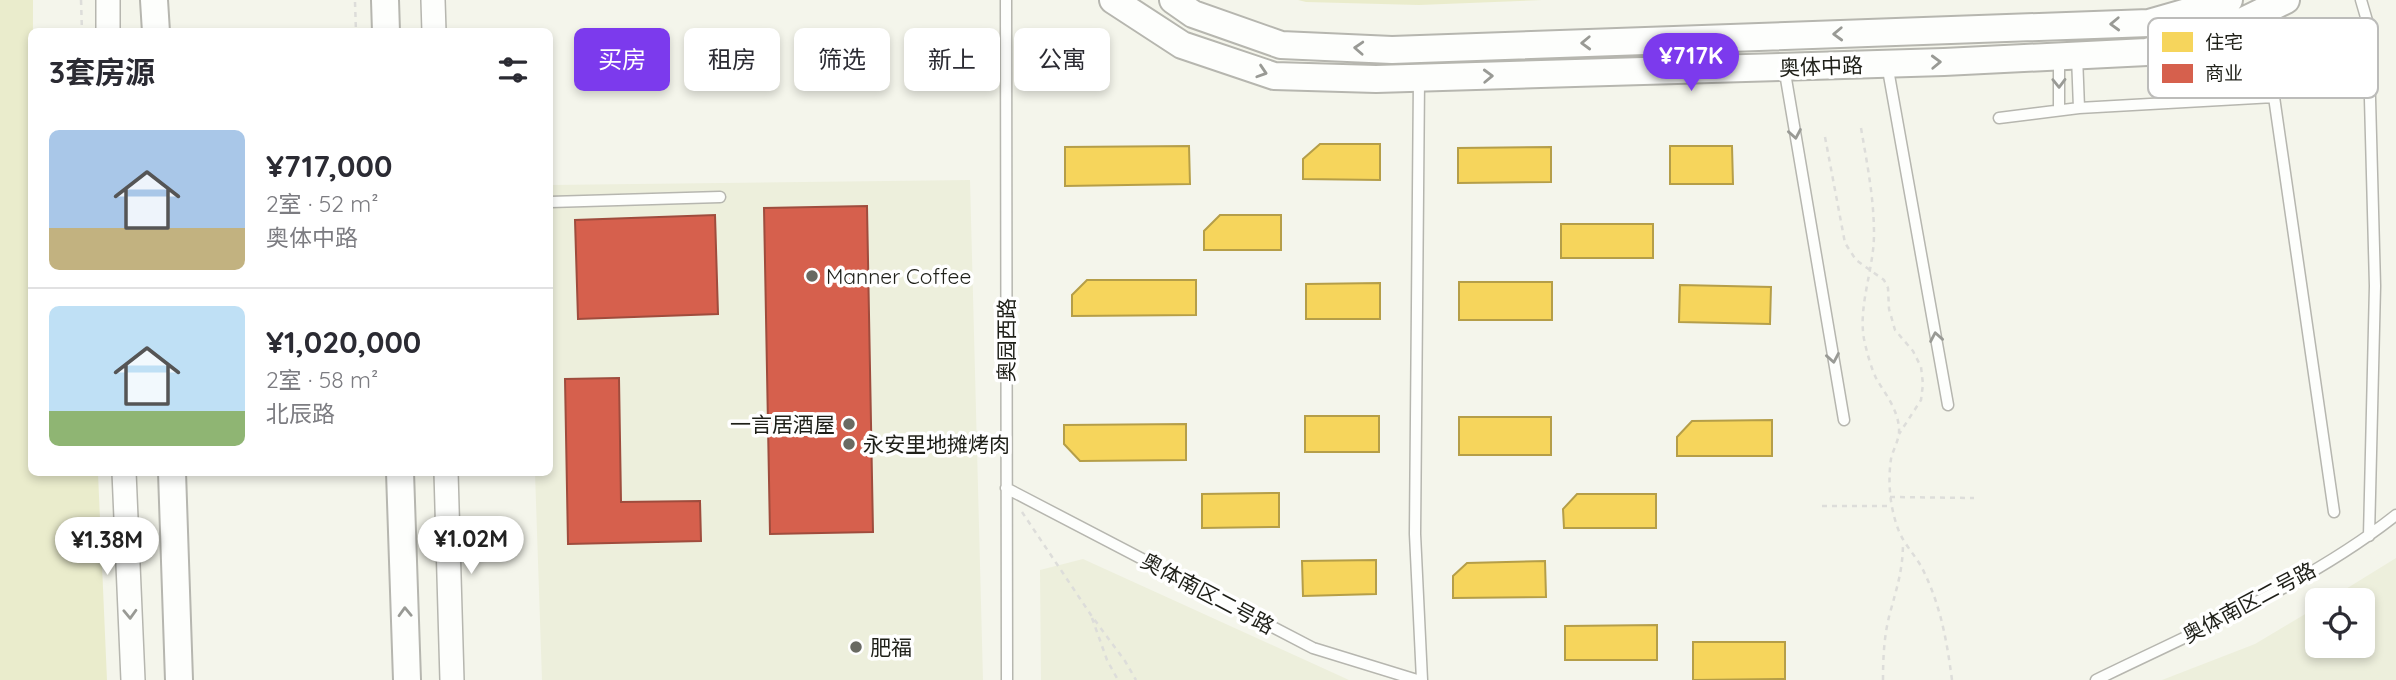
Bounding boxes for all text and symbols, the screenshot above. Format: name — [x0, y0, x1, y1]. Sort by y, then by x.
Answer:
one-way arrow — [2109, 17, 2120, 32]
legend — [2148, 18, 2378, 98]
one-way arrow — [1833, 26, 1843, 42]
chip: 买房 — [574, 28, 670, 91]
chip: 租房 — [684, 28, 780, 91]
chip: 筛选 — [794, 28, 890, 91]
chip: 新上 — [904, 28, 1000, 91]
chip: 公寓 — [1014, 28, 1110, 91]
text: 住宅 — [2205, 30, 2243, 54]
pin: ¥717K — [1642, 34, 1740, 93]
one-way arrow — [1581, 35, 1592, 50]
one-way arrow — [1353, 41, 1364, 56]
text: ¥717K — [1659, 41, 1723, 70]
icon: filters — [494, 51, 532, 89]
street label: 奥体中路 — [1779, 52, 1863, 80]
text: 3套房源 — [49, 53, 155, 91]
one-way arrow — [1931, 54, 1942, 69]
text: 商业 — [2205, 61, 2243, 85]
one-way arrow — [1255, 63, 1267, 78]
one-way arrow — [1484, 68, 1494, 84]
one-way arrow — [2051, 78, 2067, 89]
one-way arrow — [1787, 128, 1802, 140]
text: ¥717,000 — [266, 147, 392, 185]
icon: home — [105, 158, 189, 242]
text: 2室 · 52 m² — [266, 189, 379, 218]
text: 奥体中路 — [266, 223, 358, 252]
place label: Manner Coffee — [826, 263, 971, 289]
marker: Manner Coffee — [804, 268, 820, 284]
street label: 奥园西路 — [993, 298, 1019, 382]
text: ¥1,020,000 — [266, 323, 421, 361]
one-way arrow — [1930, 331, 1945, 343]
icon: home — [105, 334, 189, 418]
one-way arrow — [1825, 353, 1840, 364]
text: 2室 · 58 m² — [266, 365, 378, 394]
text: 北辰路 — [266, 399, 335, 428]
place label: 一言居酒屋 — [730, 411, 835, 437]
marker: 一言居酒屋 — [841, 416, 857, 432]
place label: 永安里地摊烤肉 — [863, 431, 1010, 457]
marker: 永安里地摊烤肉 — [841, 436, 857, 452]
pin: ¥1.02M — [414, 516, 528, 576]
pin: ¥1.38M — [50, 518, 164, 577]
text: ¥1.02M — [434, 524, 508, 553]
text: ¥1.38M — [71, 525, 143, 554]
street label: 奥体南区二号路 — [1137, 547, 1279, 639]
street label: 奥体南区二号路 — [2178, 556, 2320, 648]
map controls — [2305, 588, 2375, 658]
button: locate — [2305, 588, 2375, 658]
one-way arrow — [397, 606, 412, 617]
one-way arrow — [123, 609, 138, 620]
place label: 肥福 — [870, 634, 912, 660]
marker: 肥福 — [848, 639, 864, 655]

